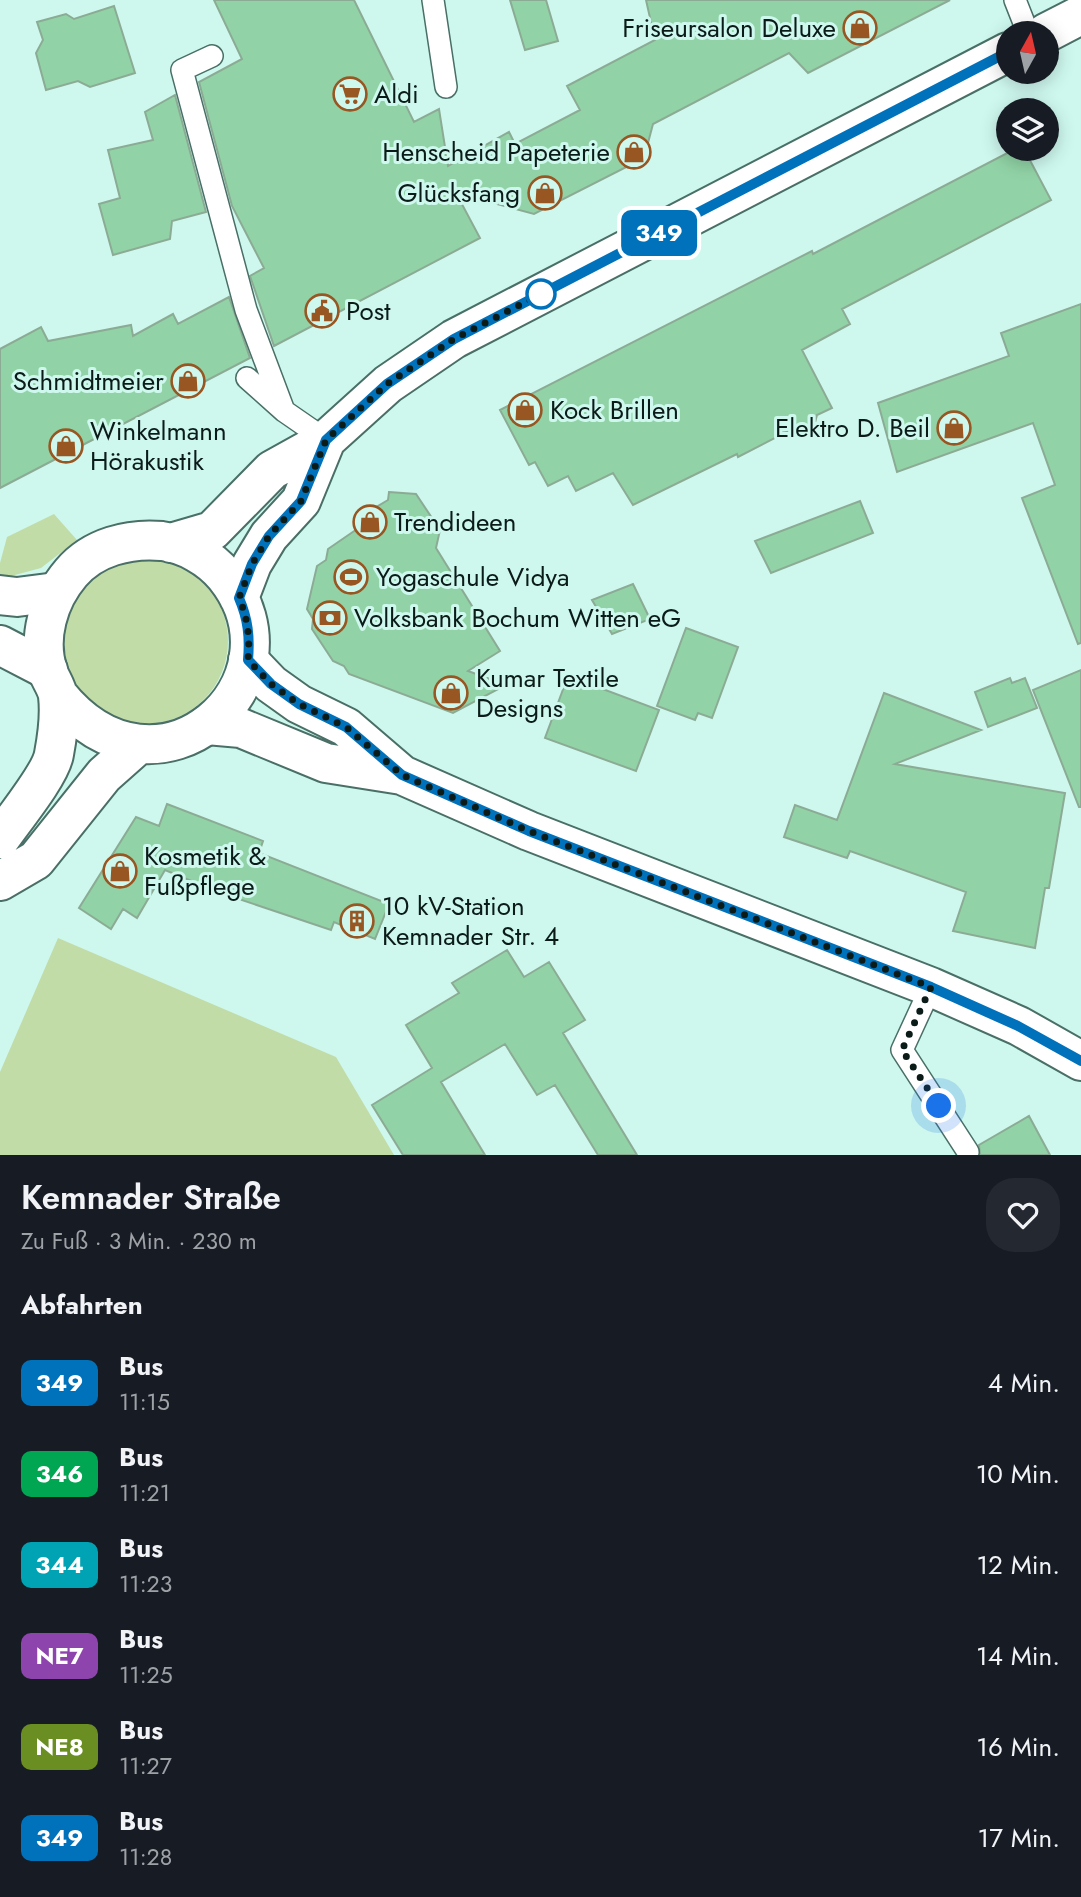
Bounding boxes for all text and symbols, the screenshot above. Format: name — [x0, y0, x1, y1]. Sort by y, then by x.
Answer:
place label: Friseursalon Deluxe — [622, 9, 836, 47]
shop icon: Friseursalon Deluxe — [841, 9, 879, 47]
north arrow — [996, 21, 1059, 84]
map controls — [996, 21, 1059, 161]
supermarket icon: Aldi — [331, 75, 369, 113]
place label: Aldi — [374, 75, 419, 113]
button: layers — [996, 98, 1059, 161]
place label: Henscheid Papeterie — [382, 133, 610, 171]
shop icon: Henscheid Papeterie — [615, 133, 653, 171]
place label: Glücksfang — [397, 174, 520, 212]
shop icon: Glücksfang — [526, 174, 564, 212]
line badge: 349 — [619, 210, 699, 256]
text: 349 — [635, 215, 683, 250]
unlabelled marker — [526, 279, 556, 309]
public building icon: Post — [303, 292, 341, 330]
place label: Post — [346, 292, 391, 330]
place label: Schmidtmeier — [13, 362, 164, 400]
shop icon: Schmidtmeier — [169, 362, 207, 400]
shop icon: Kock Brillen — [506, 391, 544, 429]
place label: Kock Brillen — [550, 391, 679, 429]
place label: Elektro D. Beil — [775, 409, 930, 447]
shop icon: Elektro D. Beil — [935, 409, 973, 447]
place label: Winkelmann Hörakustik — [90, 412, 227, 480]
shop icon: Winkelmann Hörakustik — [47, 427, 85, 465]
shop icon: Trendideen — [351, 503, 389, 541]
place label: Trendideen — [394, 503, 516, 541]
sports icon: Yogaschule Vidya — [332, 558, 370, 596]
place label: Yogaschule Vidya — [376, 558, 570, 596]
bank icon: Volksbank Bochum Witten eG — [311, 599, 349, 637]
place label: Volksbank Bochum Witten eG — [354, 599, 681, 637]
place label: Kumar Textile Designs — [476, 659, 619, 727]
shop icon: Kumar Textile Designs — [432, 674, 470, 712]
place label: Kosmetik & Fußpflege — [144, 837, 266, 905]
shop icon: Kosmetik & Fußpflege — [101, 852, 139, 890]
place label: 10 kV-Station Kemnader Str. 4 — [382, 887, 559, 955]
building icon: 10 kV-Station Kemnader Str. 4 — [338, 902, 376, 940]
your location — [921, 1088, 956, 1123]
text: Kemnader Straße — [21, 1174, 281, 1221]
button: heart — [986, 1178, 1060, 1252]
text: Zu Fuß · 3 Min. · 230 m — [21, 1224, 257, 1258]
text: Abfahrten — [21, 1286, 143, 1324]
text: Bus — [119, 1347, 163, 1385]
text: 4 Min. — [988, 1364, 1060, 1402]
text: 349 — [36, 1365, 83, 1400]
text: 11:15 — [119, 1385, 170, 1419]
text: Bus — [119, 1438, 163, 1476]
text: 10 Min. — [976, 1455, 1060, 1493]
text: 346 — [36, 1456, 83, 1491]
text: 11:21 — [119, 1476, 170, 1510]
text: Bus — [119, 1529, 163, 1567]
text: 12 Min. — [976, 1546, 1060, 1584]
text: 344 — [35, 1547, 84, 1582]
text: 11:23 — [119, 1567, 172, 1601]
text: Bus — [119, 1620, 163, 1658]
text: 14 Min. — [976, 1637, 1060, 1675]
text: NE7 — [36, 1638, 84, 1673]
text: 11:25 — [119, 1658, 173, 1692]
text: Bus — [119, 1711, 163, 1749]
text: 16 Min. — [976, 1728, 1060, 1766]
text: NE8 — [35, 1729, 84, 1764]
text: 11:27 — [119, 1749, 172, 1783]
text: Bus — [119, 1802, 163, 1840]
text: 17 Min. — [978, 1819, 1060, 1857]
text: 349 — [36, 1820, 83, 1855]
text: 11:28 — [119, 1840, 172, 1874]

